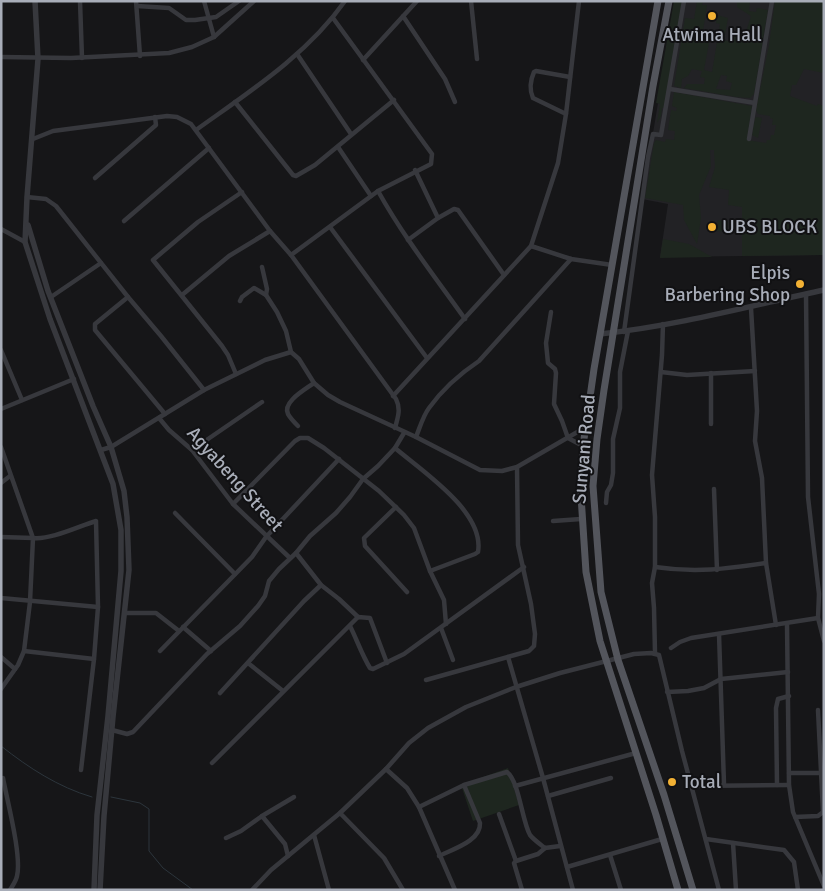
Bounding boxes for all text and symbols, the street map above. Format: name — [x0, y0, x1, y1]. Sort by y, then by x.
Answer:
marker: Atwima Hall — [706, 10, 718, 22]
place label: Atwima Hall — [662, 23, 762, 47]
place label: UBS BLOCK — [722, 215, 818, 239]
marker: UBS BLOCK — [706, 221, 718, 233]
place label: Elpis Barbering Shop — [664, 261, 790, 307]
marker: Elpis Barbering Shop — [794, 278, 806, 290]
street label: Sunyani Road — [567, 393, 601, 505]
street label: Agyabeng Street — [181, 421, 289, 537]
place label: Total — [682, 770, 721, 794]
marker: Total — [666, 776, 678, 788]

